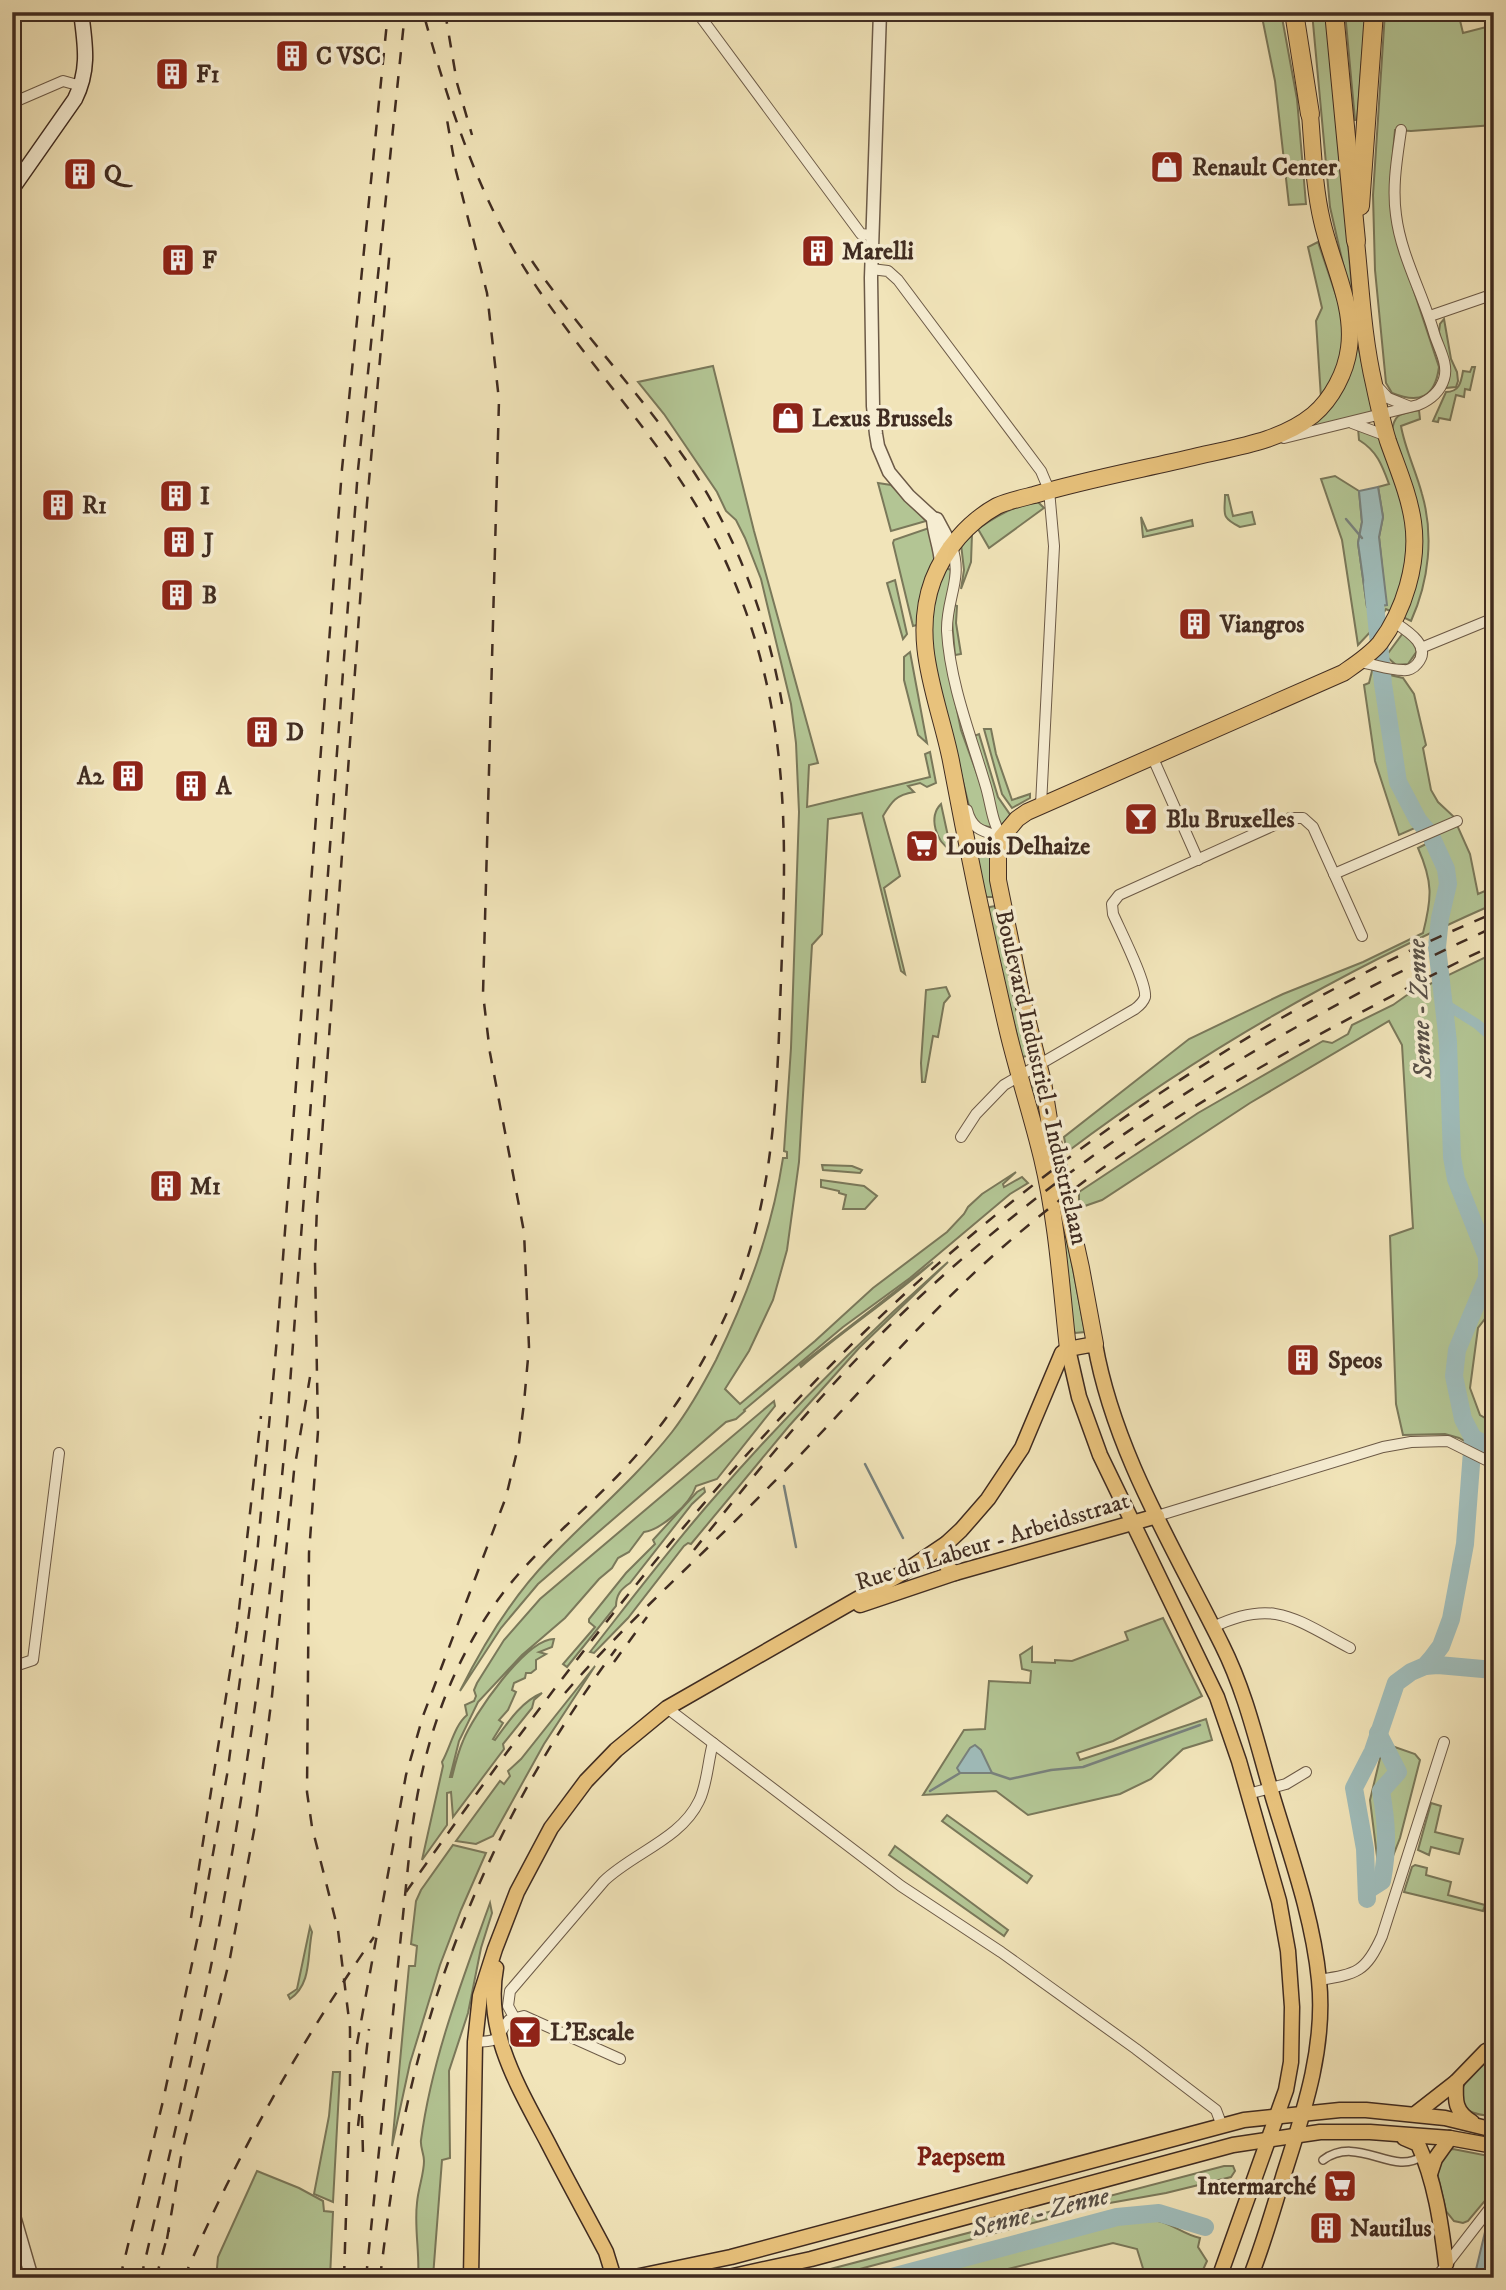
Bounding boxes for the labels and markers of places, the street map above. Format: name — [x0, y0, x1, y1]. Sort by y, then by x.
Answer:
building icon: C VSC — [273, 37, 311, 75]
place label: C VSC — [316, 42, 381, 72]
building icon: F1 — [153, 55, 191, 93]
place label: F1 — [196, 60, 220, 90]
shop icon: Renault Center — [1148, 148, 1186, 186]
place label: Renault Center — [1192, 153, 1338, 183]
building icon: Q — [61, 155, 99, 193]
place label: Q — [104, 160, 133, 190]
building icon: Marelli — [799, 232, 837, 270]
place label: Marelli — [842, 237, 914, 267]
building icon: F — [159, 241, 197, 279]
place label: F — [202, 246, 217, 276]
shop icon: Lexus Brussels — [769, 399, 807, 437]
place label: Lexus Brussels — [812, 404, 953, 434]
building icon: I — [157, 477, 195, 515]
place label: I — [200, 482, 210, 512]
building icon: R1 — [39, 486, 77, 524]
place label: R1 — [82, 491, 107, 521]
building icon: J — [160, 523, 198, 561]
place label: J — [201, 528, 214, 558]
building icon: B — [158, 576, 196, 614]
place label: B — [202, 581, 217, 611]
building icon: Viangros — [1176, 605, 1214, 643]
place label: Viangros — [1219, 610, 1304, 640]
building icon: D — [243, 713, 281, 751]
place label: D — [286, 718, 304, 748]
building icon: A2 — [109, 757, 147, 795]
place label: A2 — [76, 762, 105, 792]
building icon: A — [172, 767, 210, 805]
place label: A — [215, 772, 232, 802]
bar icon: Blu Bruxelles — [1122, 800, 1160, 838]
place label: Blu Bruxelles — [1166, 805, 1294, 835]
supermarket icon: Louis Delhaize — [903, 827, 941, 865]
place label: Louis Delhaize — [946, 832, 1090, 862]
building icon: M1 — [147, 1167, 185, 1205]
place label: M1 — [190, 1172, 221, 1202]
building icon: Speos — [1284, 1341, 1322, 1379]
place label: Speos — [1328, 1346, 1382, 1376]
bar icon: L'Escale — [506, 2013, 544, 2051]
place label: L'Escale — [550, 2018, 634, 2048]
supermarket icon: Intermarché — [1321, 2167, 1359, 2205]
place label: Intermarché — [1197, 2172, 1317, 2202]
building icon: Nautilus — [1307, 2209, 1345, 2247]
place label: Nautilus — [1350, 2214, 1432, 2244]

